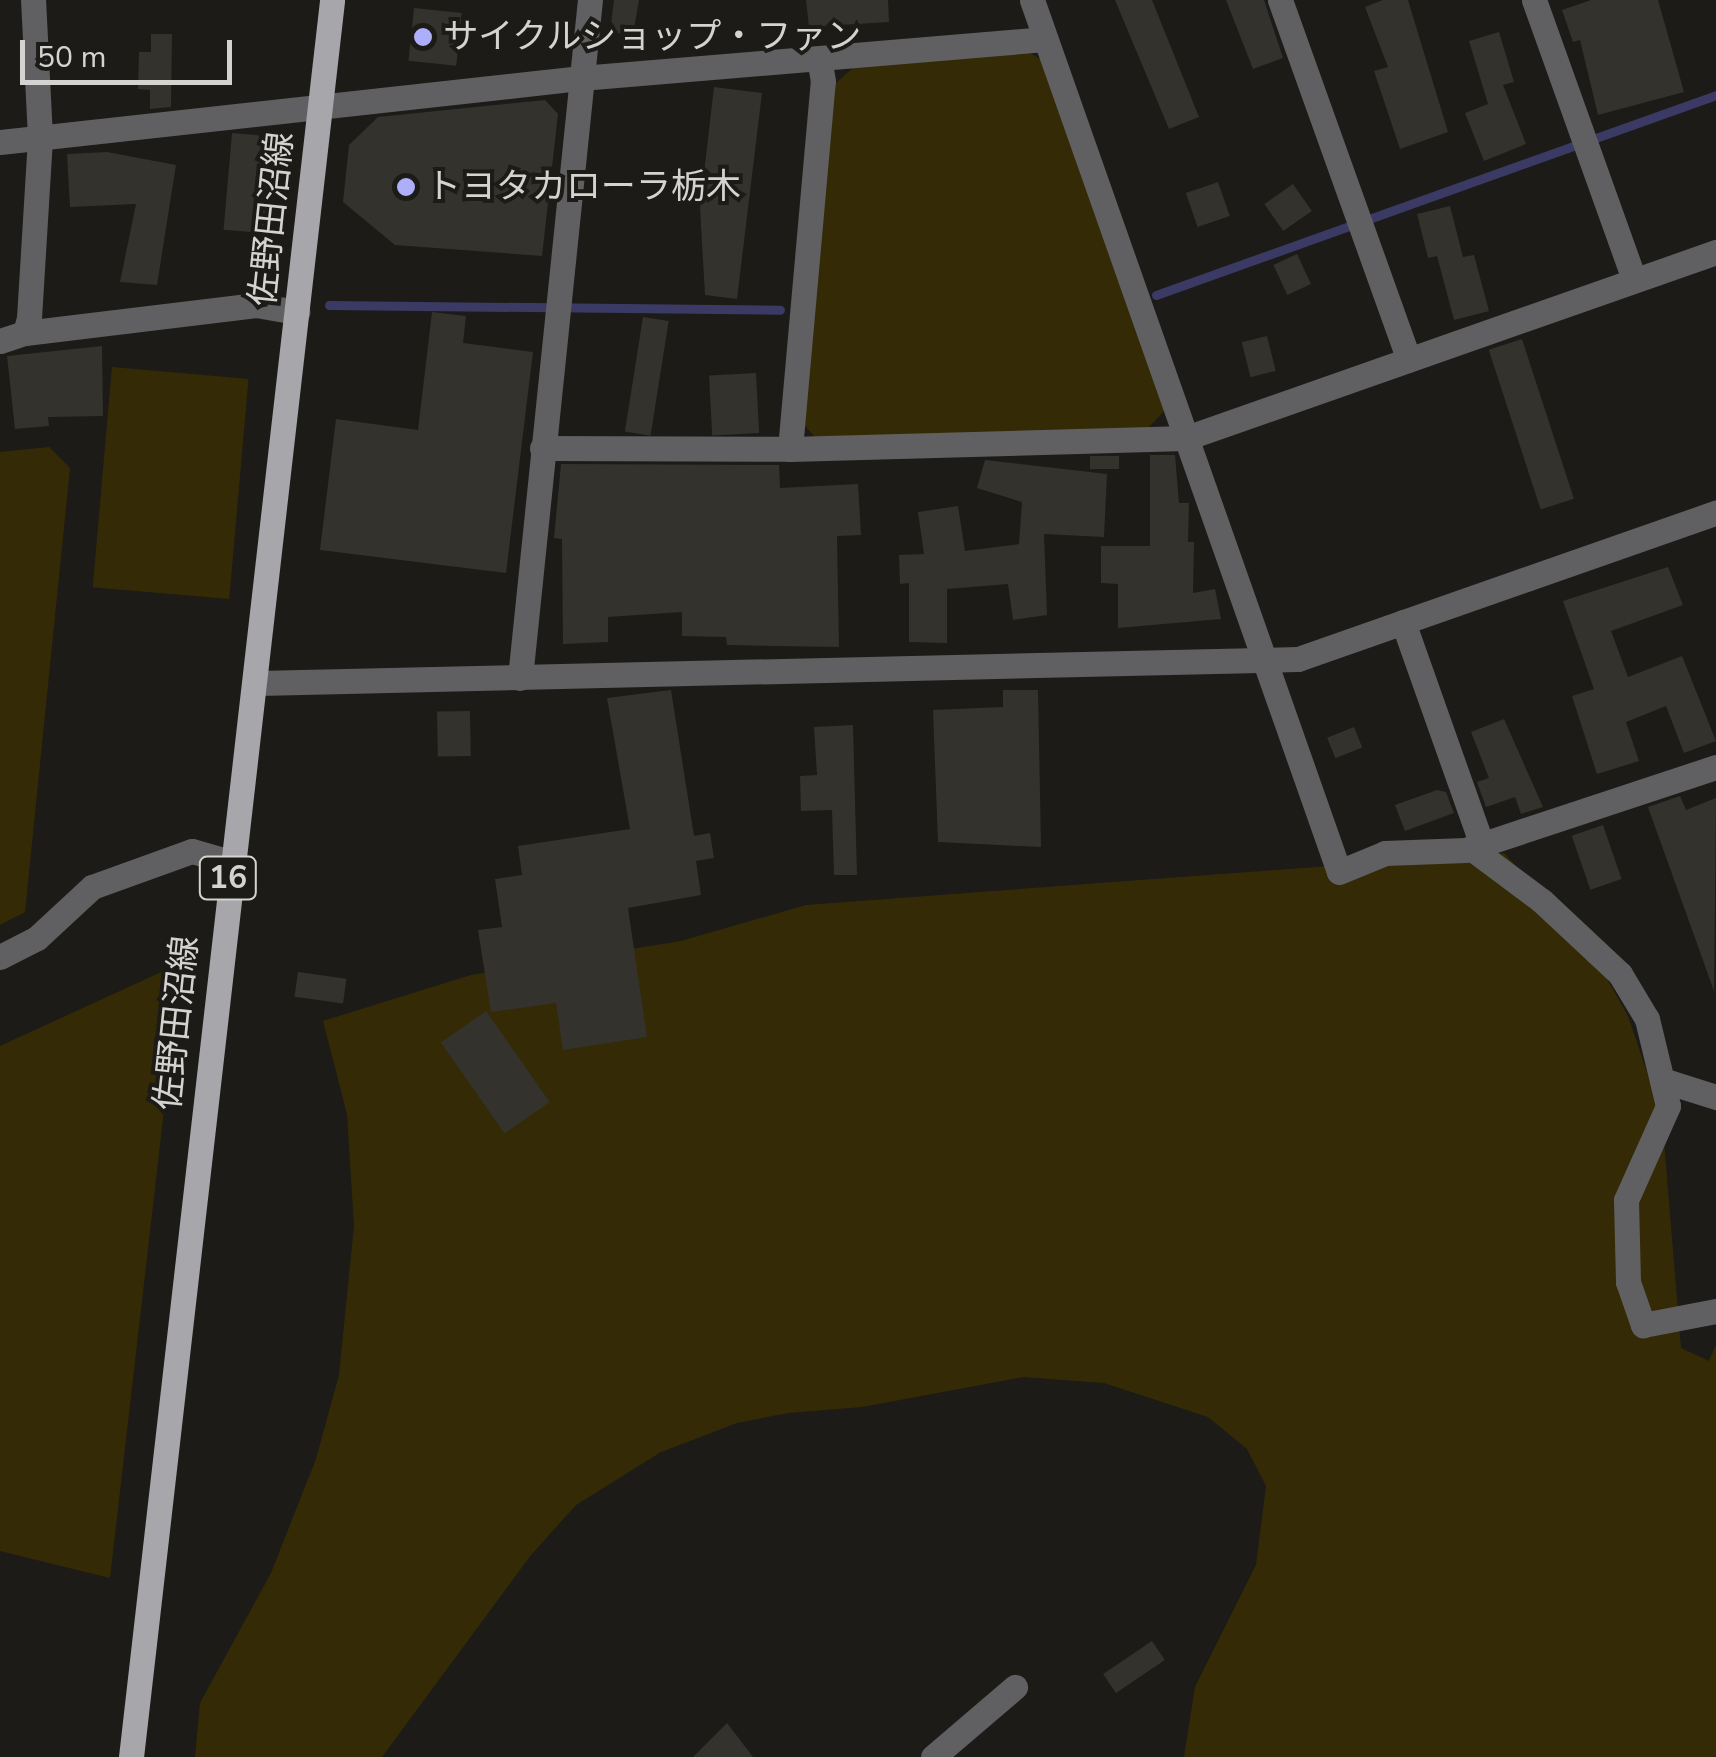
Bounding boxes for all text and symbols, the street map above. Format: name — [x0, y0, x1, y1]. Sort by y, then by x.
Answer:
place label: サイクルショップ・ファン — [443, 16, 863, 58]
scale bar — [25, 20, 238, 82]
marker: サイクルショップ・ファン — [412, 26, 434, 48]
text: 50 m — [37, 37, 106, 78]
street label: 佐野田沼線 — [242, 130, 302, 308]
place label: トヨタカローラ栃木 — [426, 166, 741, 208]
marker: トヨタカローラ栃木 — [395, 176, 417, 198]
road number: 16 — [198, 851, 258, 905]
street label: 佐野田沼線 — [147, 934, 207, 1112]

